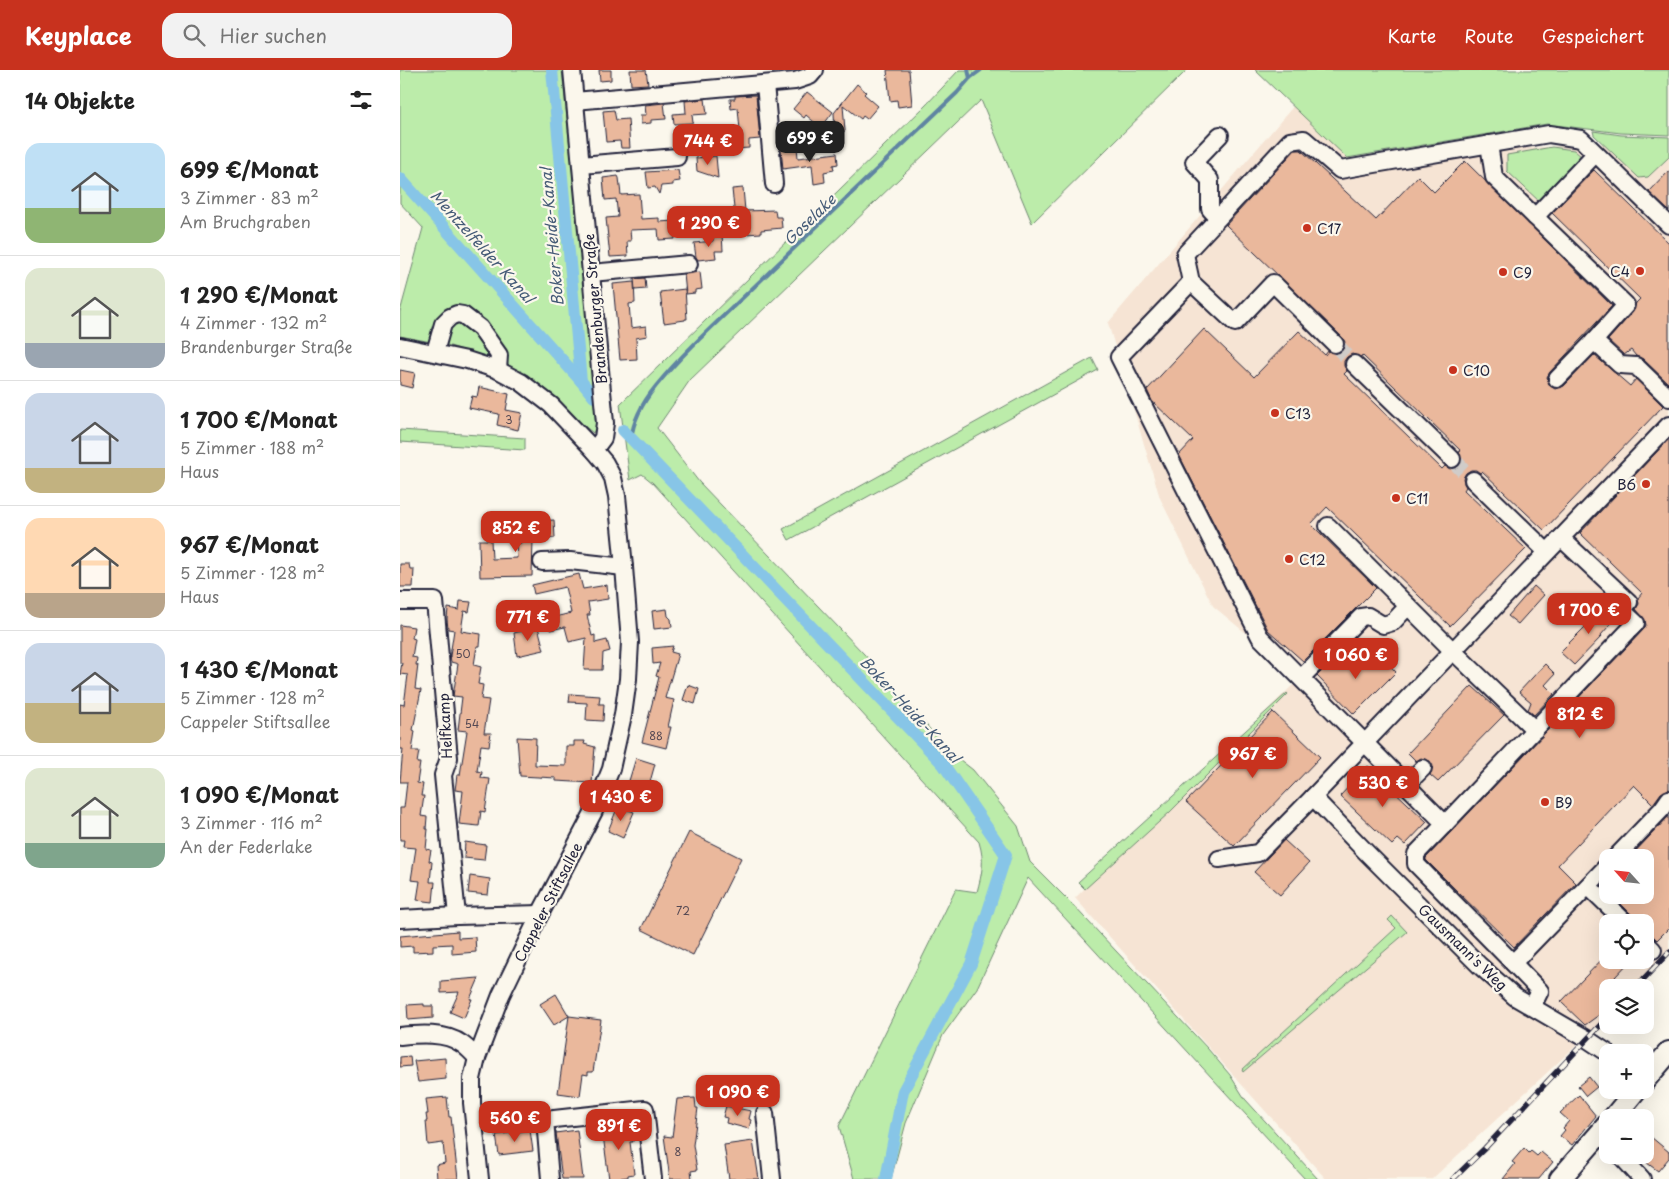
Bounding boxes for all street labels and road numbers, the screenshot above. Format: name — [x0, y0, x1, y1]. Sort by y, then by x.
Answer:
street label: Brandenburger Straße — [578, 233, 612, 385]
street label: Helfkamp — [433, 693, 457, 759]
street label: Cappeler Stiftsallee — [509, 838, 587, 965]
street label: Gausmann's Weg — [1414, 899, 1512, 995]

